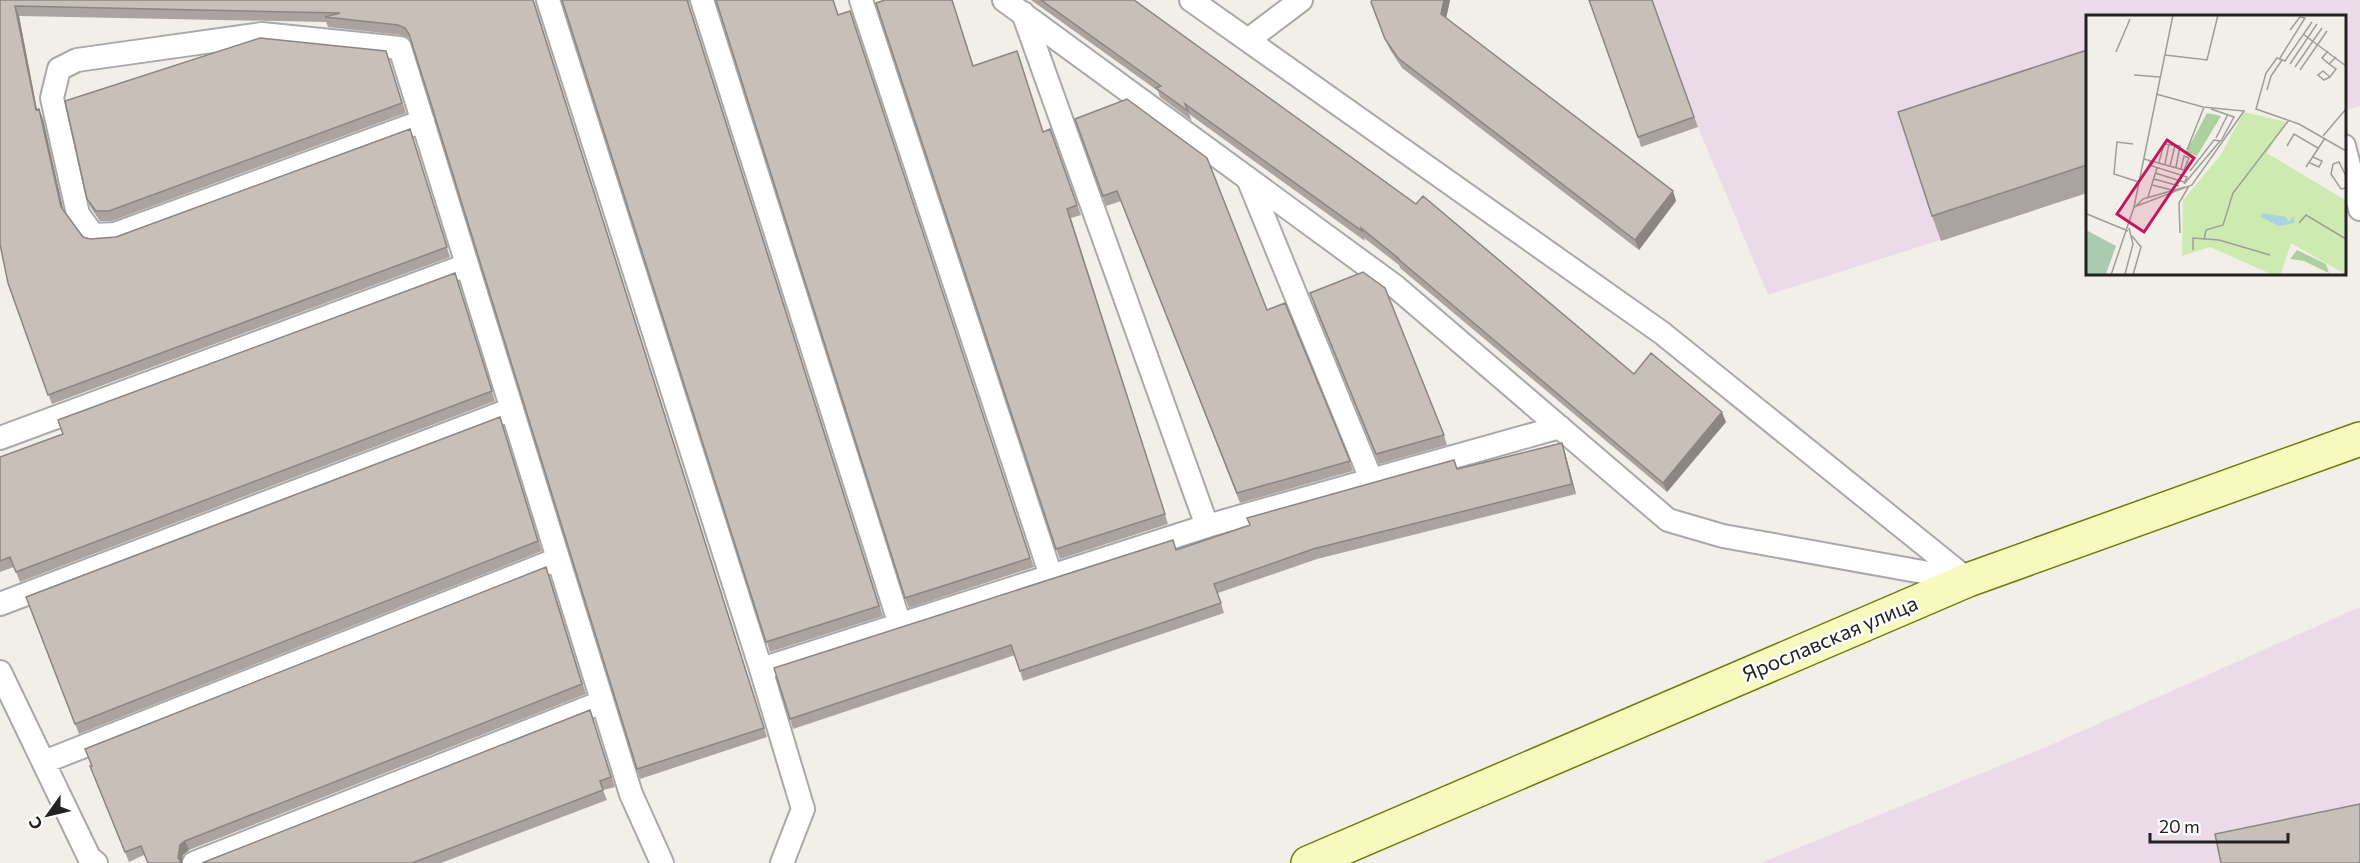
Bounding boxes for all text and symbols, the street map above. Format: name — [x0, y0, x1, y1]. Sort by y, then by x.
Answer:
inset map — [2086, 15, 2345, 274]
street label: Ярославская улица — [1738, 589, 1921, 686]
north arrow — [18, 785, 78, 845]
scale bar — [2150, 806, 2288, 844]
text: С — [24, 814, 46, 834]
text: 20 m — [2159, 815, 2200, 837]

